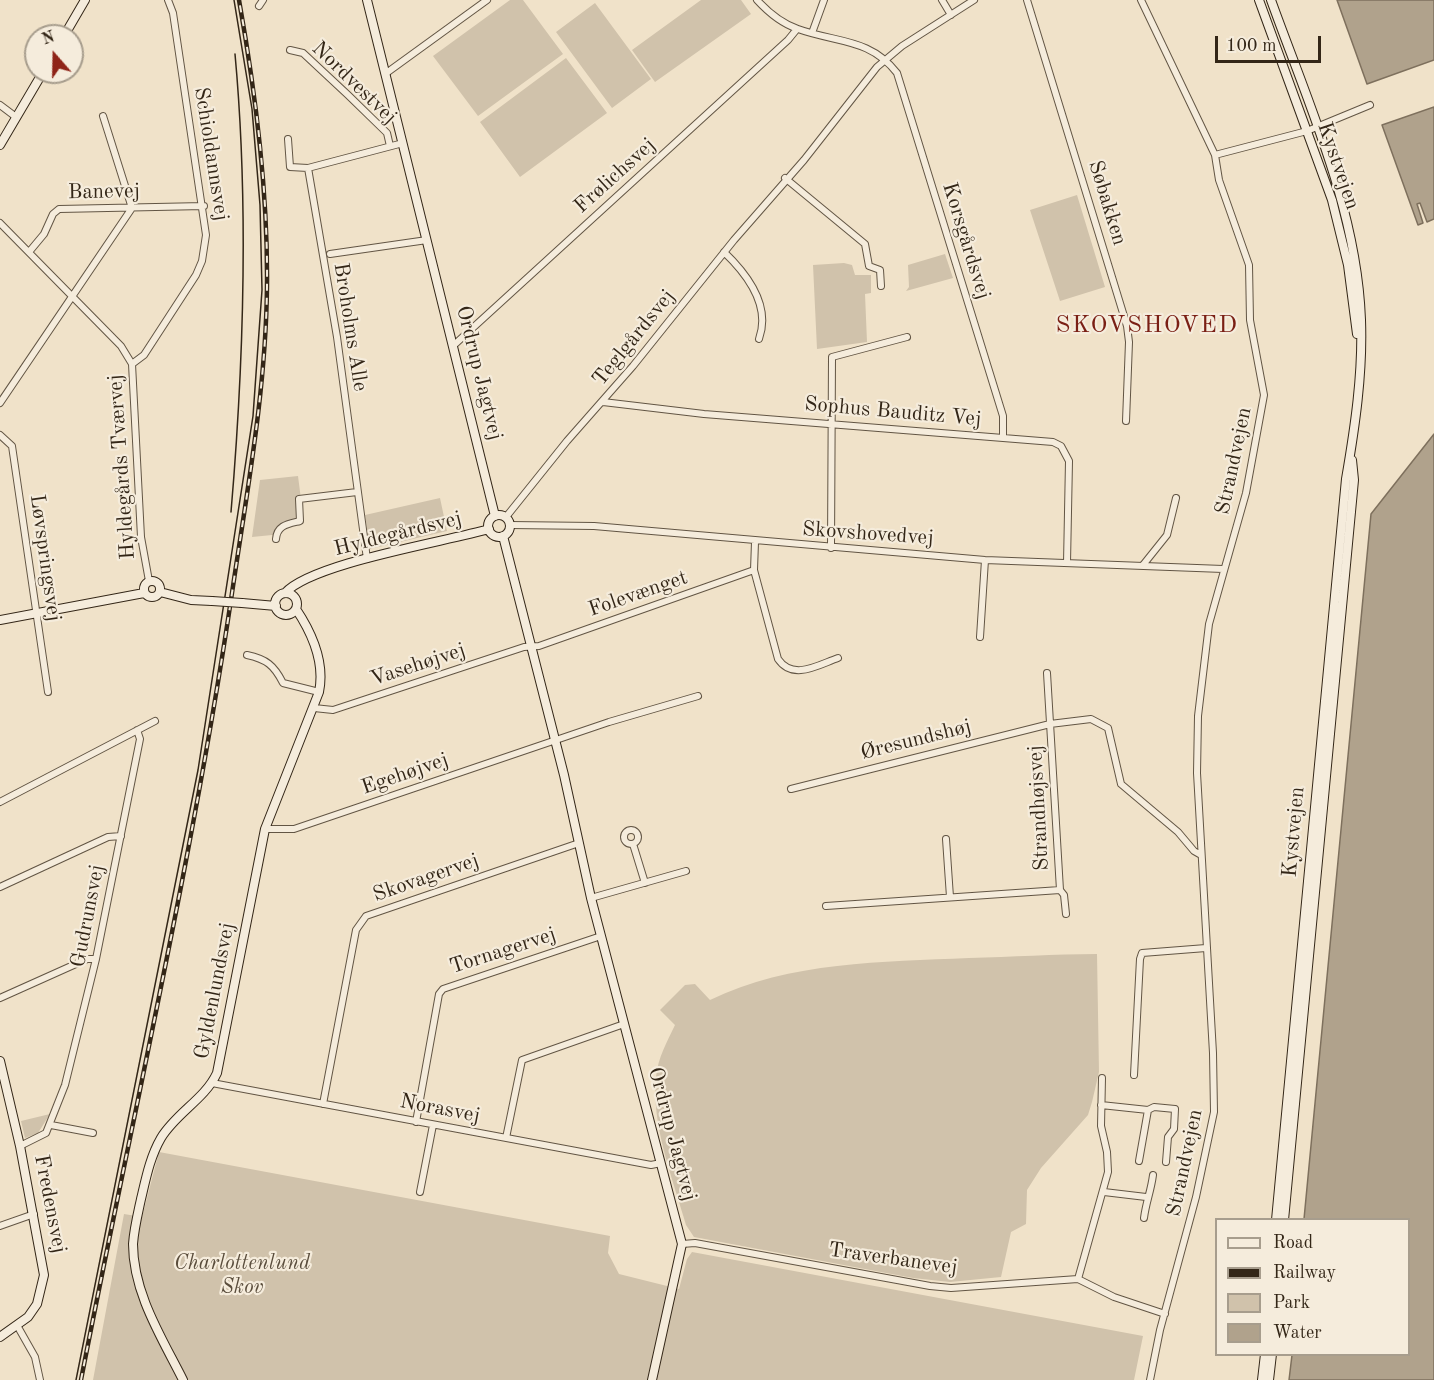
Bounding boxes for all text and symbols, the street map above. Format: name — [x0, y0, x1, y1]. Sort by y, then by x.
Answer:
north arrow — [24, 24, 84, 84]
scale bar — [1218, 24, 1324, 62]
text: N — [40, 29, 57, 49]
street label: Nordvestvej — [306, 36, 402, 130]
text: 100 m — [1226, 37, 1277, 55]
street label: Schioldannsvej — [188, 85, 234, 223]
street label: Kystvejen — [1311, 119, 1365, 213]
street label: Frølichsvej — [569, 133, 661, 219]
street label: Søbakken — [1082, 158, 1132, 248]
street label: Banevej — [68, 179, 140, 205]
street label: Korsgårdsvej — [936, 179, 996, 303]
street label: Broholms Alle — [327, 261, 373, 393]
street label: Teglgårdsvej — [587, 285, 681, 391]
street label: Ordrup Jagtvej — [450, 303, 508, 443]
district label: SKOVSHOVED — [1056, 312, 1238, 340]
street label: Hyldegårds Tværvej — [103, 374, 141, 560]
street label: Sophus Bauditz Vej — [803, 392, 983, 432]
street label: Strandvejen — [1210, 405, 1258, 517]
street label: Løvspringsvej — [24, 493, 66, 623]
street label: Hyldegårdsvej — [331, 506, 465, 562]
street label: Skovshovedvej — [801, 517, 935, 551]
street label: Folevænget — [585, 565, 691, 623]
street label: Vasehøjvej — [367, 638, 469, 692]
street label: Øresundshøj — [858, 714, 974, 766]
street label: Strandhøjsvej — [1023, 745, 1055, 871]
street label: Egehøjvej — [358, 747, 452, 801]
street label: Kystvejen — [1277, 786, 1311, 878]
street label: Skovagervej — [370, 848, 482, 908]
street label: Gudrunsvej — [66, 863, 110, 969]
street label: Gyldenlundsvej — [189, 921, 241, 1061]
street label: Tornagervej — [447, 922, 559, 980]
street label: Ordrup Jagtvej — [642, 1064, 702, 1204]
street label: Norasvej — [398, 1089, 482, 1129]
street label: Strandvejen — [1161, 1107, 1209, 1219]
street label: Fredensvej — [28, 1152, 72, 1256]
legend — [1215, 1218, 1410, 1356]
text: Road — [1273, 1234, 1313, 1252]
street label: Traverbanevej — [827, 1237, 959, 1281]
park label: Charlottenlund Skov — [174, 1250, 310, 1300]
text: Railway — [1273, 1264, 1336, 1282]
text: Park — [1273, 1294, 1310, 1312]
text: Water — [1273, 1324, 1322, 1342]

